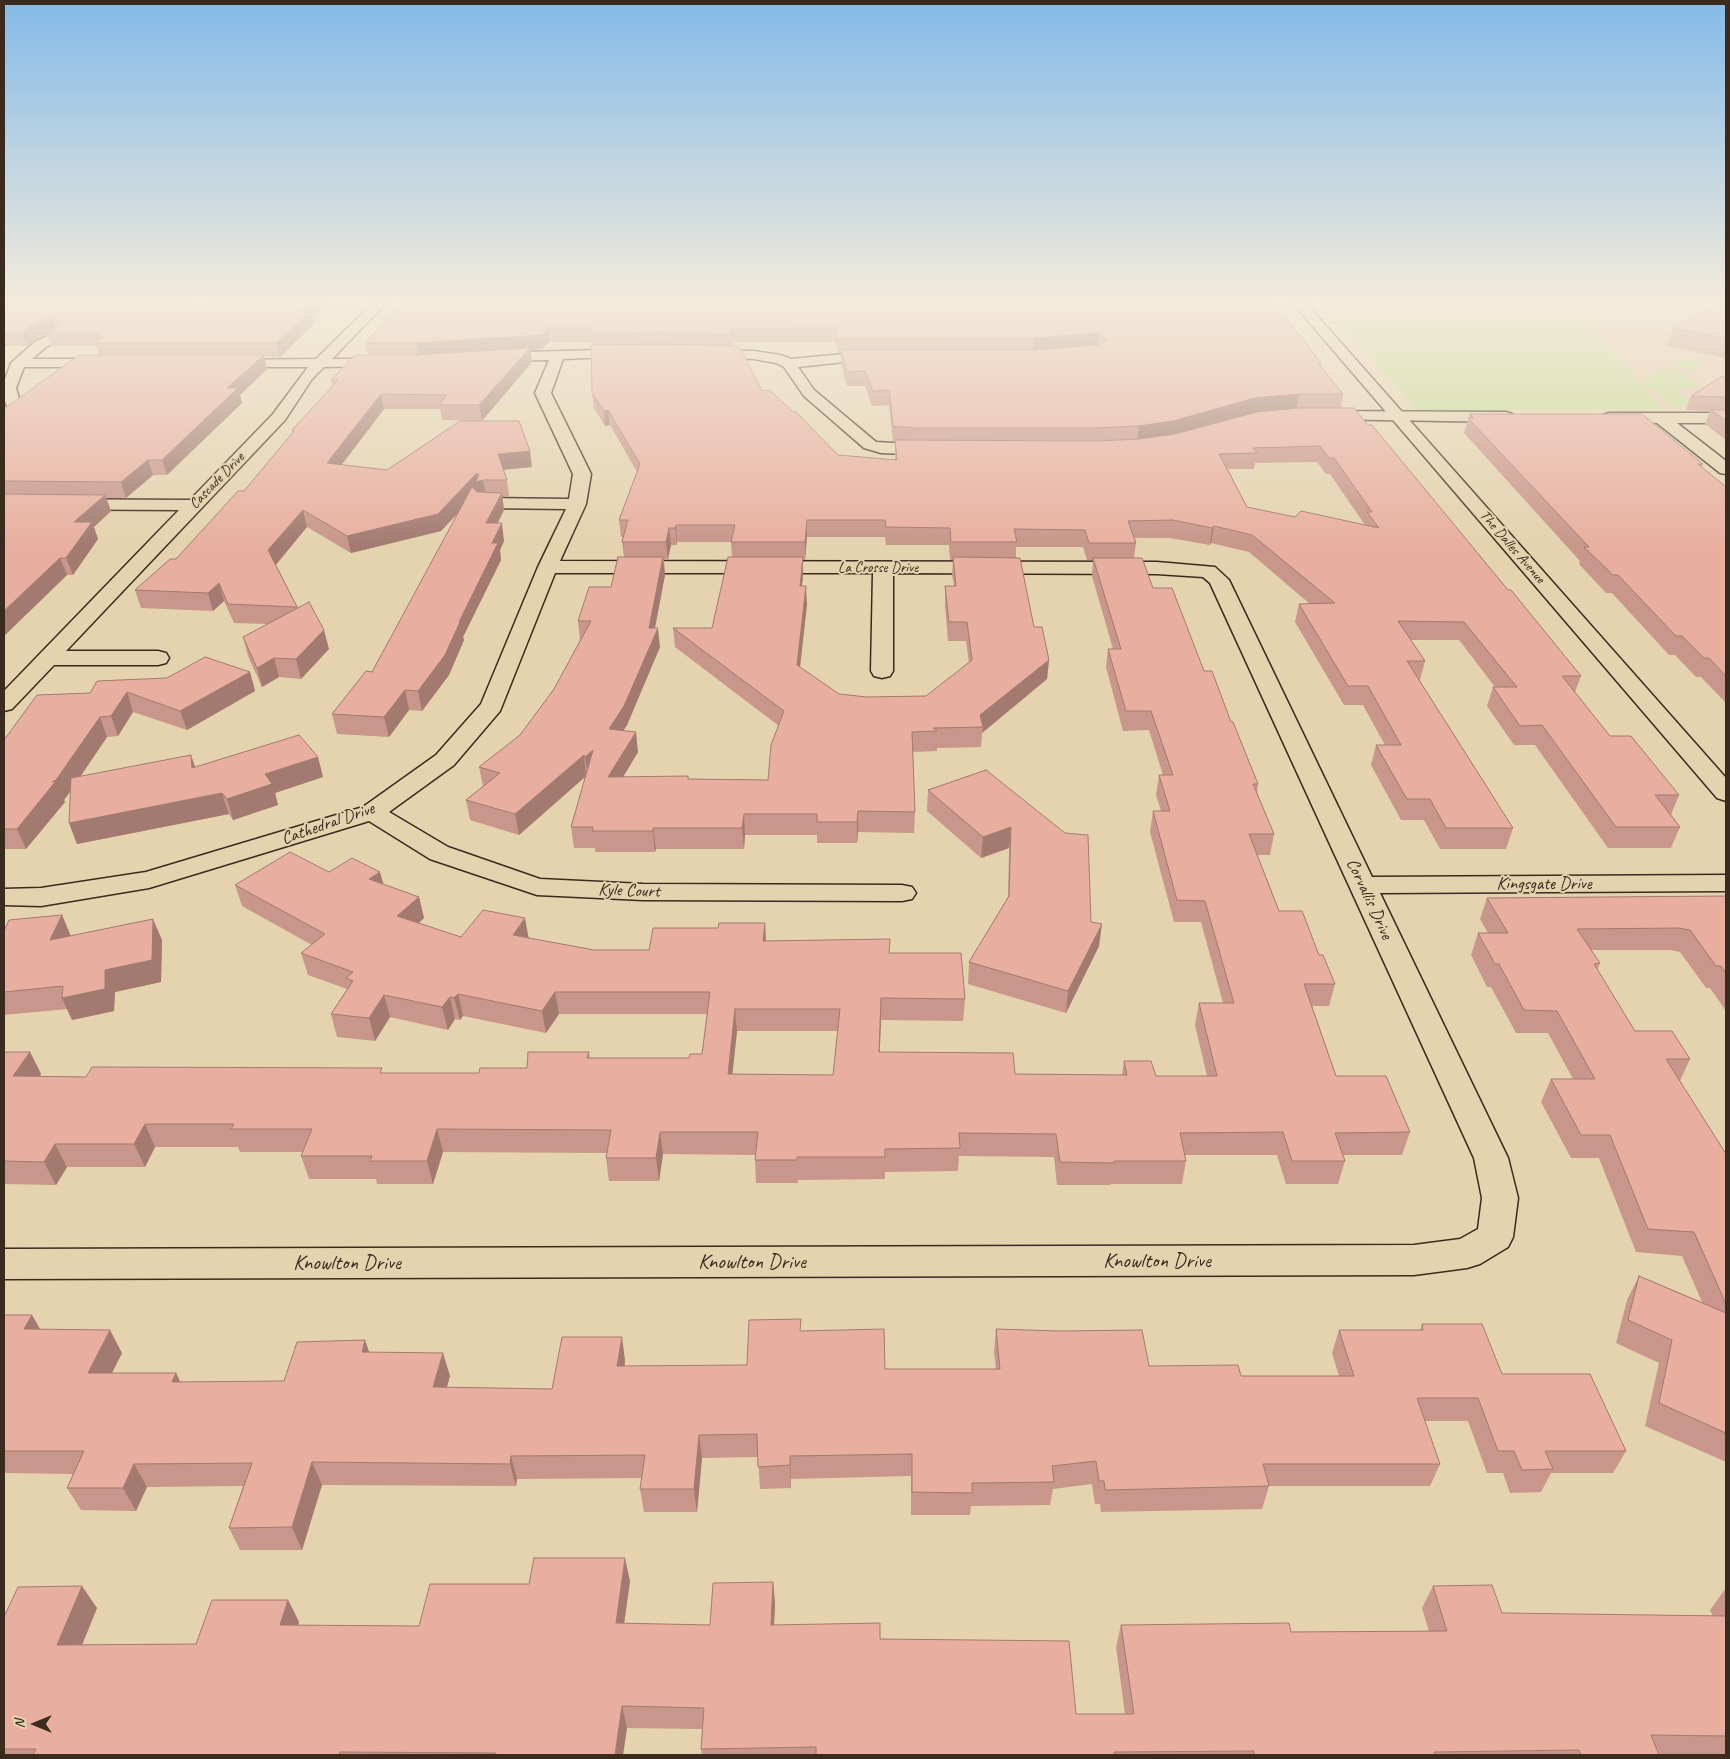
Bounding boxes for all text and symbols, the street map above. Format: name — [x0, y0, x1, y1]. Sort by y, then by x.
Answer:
street label: Cascade Drive — [186, 449, 248, 513]
street label: The Dalles Avenue — [1475, 507, 1549, 587]
street label: La Crosse Drive — [838, 559, 918, 577]
street label: Cathedral Drive — [279, 798, 377, 850]
street label: Corvallis Drive — [1341, 855, 1397, 943]
street label: Kingsgate Drive — [1496, 873, 1592, 895]
street label: Kyle Court — [598, 879, 660, 903]
street label: Knowlton Drive — [1103, 1248, 1211, 1274]
street label: Knowlton Drive — [698, 1249, 806, 1275]
street label: Knowlton Drive — [293, 1250, 401, 1276]
north arrow — [10, 1699, 60, 1749]
text: N — [11, 1720, 28, 1728]

